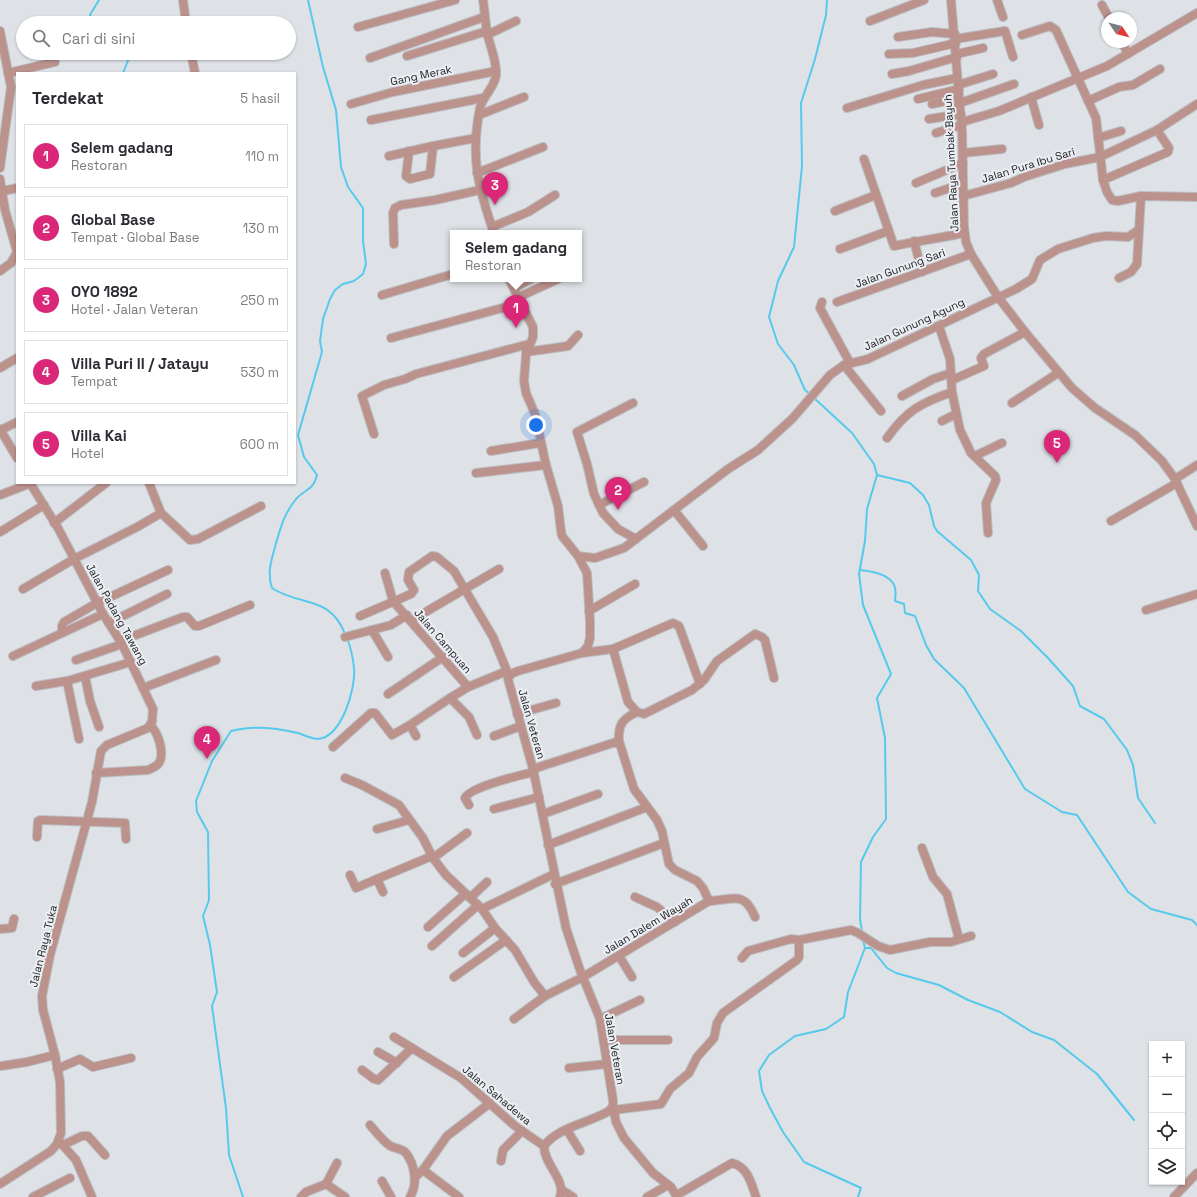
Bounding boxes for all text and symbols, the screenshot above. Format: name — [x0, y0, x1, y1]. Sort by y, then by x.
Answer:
north arrow — [1101, 12, 1137, 48]
search box — [16, 16, 296, 60]
icon: search — [30, 27, 52, 49]
text: Cari di sini — [62, 29, 135, 48]
street label: Gang Merak — [389, 62, 453, 88]
text: Terdekat — [32, 87, 104, 109]
text: 5 hasil — [240, 90, 280, 107]
street label: Jalan Raya Tumbak Bayuh — [940, 94, 962, 232]
text: Selem gadang — [71, 138, 173, 157]
street label: Jalan Pura Ibu Sari — [980, 144, 1077, 186]
text: 1 — [43, 148, 49, 165]
text: 110 m — [245, 148, 279, 165]
text: Restoran — [71, 157, 128, 174]
pin: 3 — [482, 172, 508, 205]
text: Global Base — [71, 210, 155, 229]
text: 2 — [42, 220, 50, 237]
text: 130 m — [243, 220, 279, 237]
text: Tempat · Global Base — [71, 229, 199, 246]
popup — [450, 230, 582, 282]
text: Selem gadang — [465, 238, 567, 257]
street label: Jalan Gunung Sari — [853, 245, 947, 291]
text: Restoran — [465, 257, 521, 274]
text: OYO 1892 — [71, 282, 138, 301]
text: 3 — [42, 292, 50, 309]
text: 250 m — [241, 292, 279, 309]
pin: 1 — [503, 295, 529, 328]
street label: Jalan Gunung Agung — [861, 295, 967, 353]
text: Hotel · Jalan Veteran — [71, 301, 198, 318]
text: Villa Puri II / Jatayu — [71, 354, 209, 373]
text: 4 — [42, 364, 50, 381]
text: 530 m — [241, 364, 279, 381]
text: Tempat — [71, 373, 118, 390]
your location — [526, 415, 546, 435]
text: Villa Kai — [71, 426, 127, 445]
pin: 5 — [1044, 430, 1070, 463]
text: 5 — [42, 436, 50, 453]
text: 600 m — [240, 436, 279, 453]
text: Hotel — [71, 445, 104, 462]
pin: 2 — [605, 477, 631, 510]
street label: Jalan Padang Tawang — [83, 561, 151, 667]
street label: Jalan Campuan — [411, 606, 475, 676]
street label: Jalan Veteran — [515, 687, 549, 761]
pin: 4 — [194, 726, 220, 759]
street label: Jalan Dalem Wayah — [601, 893, 695, 957]
street label: Jalan Raya Tuka — [26, 903, 60, 989]
street label: Jalan Veteran — [602, 1012, 628, 1086]
map controls — [1149, 1041, 1185, 1185]
button: + — [1149, 1041, 1185, 1077]
street label: Jalan Sahadewa — [460, 1062, 535, 1128]
button: − — [1149, 1077, 1185, 1113]
button: locate — [1149, 1113, 1185, 1149]
button: layers — [1149, 1149, 1185, 1185]

